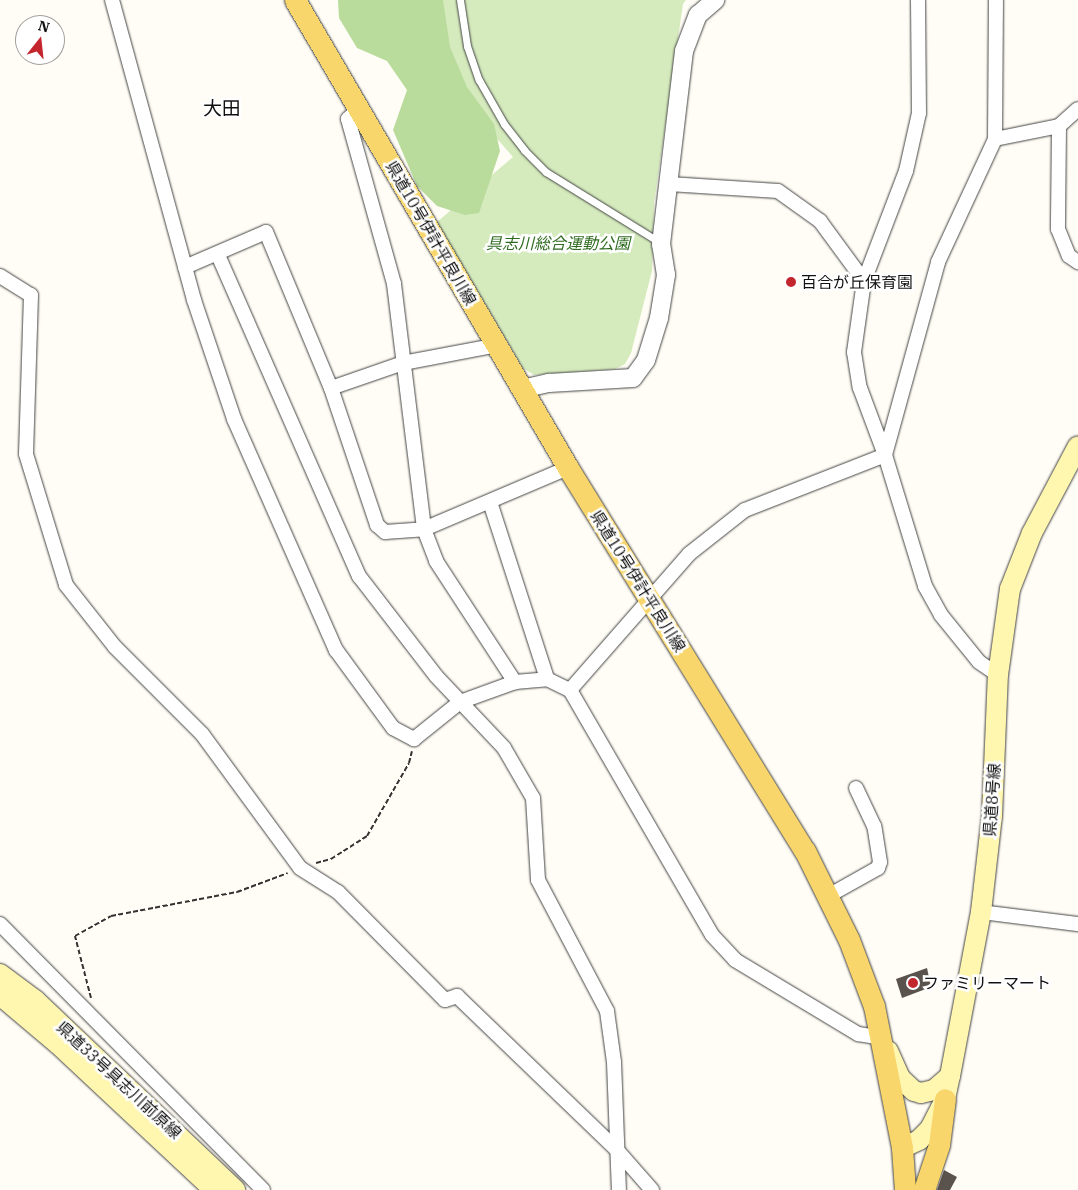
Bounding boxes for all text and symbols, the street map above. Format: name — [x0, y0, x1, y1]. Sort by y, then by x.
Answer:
north arrow — [15, 15, 65, 65]
text: N — [36, 16, 52, 37]
district label: 大田 — [203, 98, 241, 120]
street label: 県道10号伊計平良川線 — [382, 158, 480, 308]
park label: 具志川総合運動公園 — [486, 233, 630, 253]
place label: 百合が丘保育園 — [801, 272, 913, 292]
marker: 百合が丘保育園 — [785, 276, 797, 288]
street label: 県道10号伊計平良川線 — [587, 507, 689, 655]
street label: 県道8号線 — [980, 763, 1004, 837]
place label: ファミリーマート — [923, 973, 1051, 993]
marker: ファミリーマート — [907, 977, 919, 989]
street label: 県道33号具志川前原線 — [53, 1017, 185, 1143]

